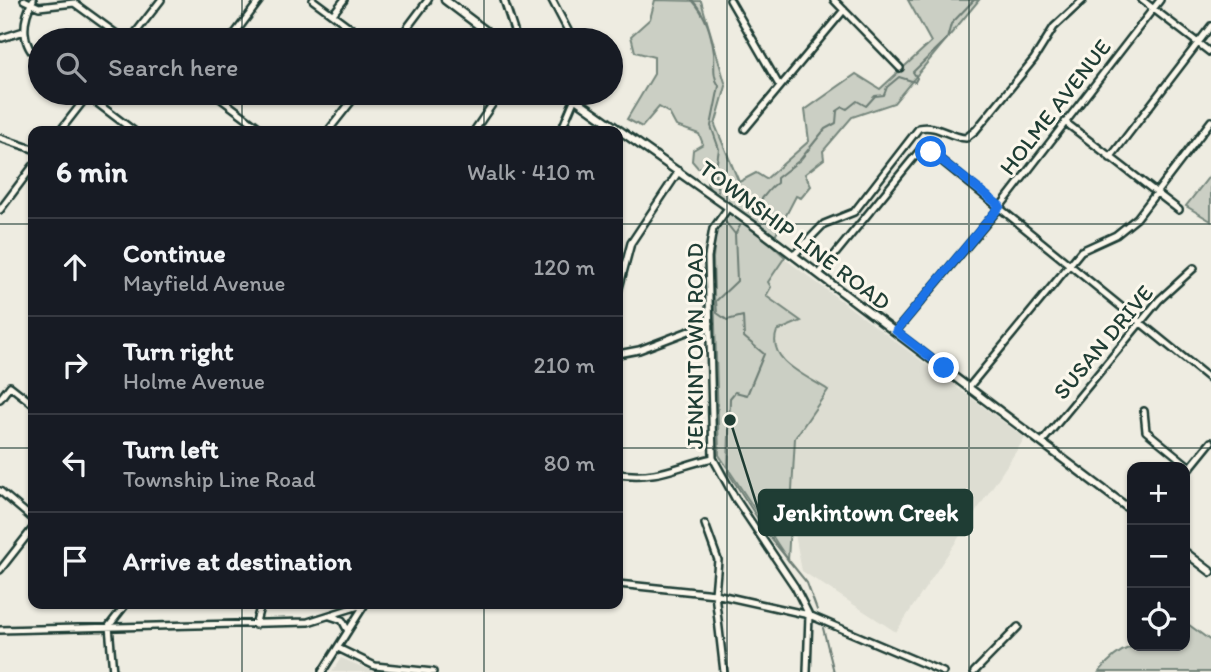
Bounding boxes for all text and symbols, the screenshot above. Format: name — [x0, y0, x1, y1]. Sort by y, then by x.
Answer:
search box — [28, 28, 623, 105]
street label: HOLME AVENUE — [993, 33, 1117, 181]
icon: search — [52, 48, 90, 86]
text: Search here — [108, 51, 238, 83]
route start — [915, 136, 946, 167]
text: 6 min — [56, 153, 128, 190]
street label: TOWNSHIP LINE ROAD — [694, 154, 896, 316]
text: Walk · 410 m — [467, 158, 595, 186]
text: Continue — [123, 237, 226, 269]
street label: JENKINTOWN ROAD — [681, 243, 709, 449]
icon: ahead — [56, 248, 94, 286]
text: 120 m — [534, 253, 595, 281]
text: Mayfield Avenue — [123, 269, 285, 297]
street label: SUSAN DRIVE — [1047, 279, 1159, 405]
text: Turn right — [123, 335, 234, 367]
icon: right — [56, 346, 94, 384]
text: 210 m — [534, 351, 595, 379]
route end — [928, 352, 959, 383]
text: Holme Avenue — [123, 367, 265, 395]
text: Turn left — [123, 433, 219, 465]
icon: left — [56, 444, 94, 482]
text: 80 m — [544, 449, 595, 477]
map controls — [1127, 462, 1190, 651]
button: + — [1127, 462, 1190, 525]
text: Township Line Road — [123, 465, 316, 493]
callout: Jenkintown Creek — [759, 490, 972, 535]
text: Jenkintown Creek — [772, 498, 959, 527]
button: − — [1127, 525, 1190, 588]
icon: arrive — [56, 542, 94, 580]
text: Arrive at destination — [123, 545, 352, 577]
button: locate — [1127, 588, 1190, 651]

